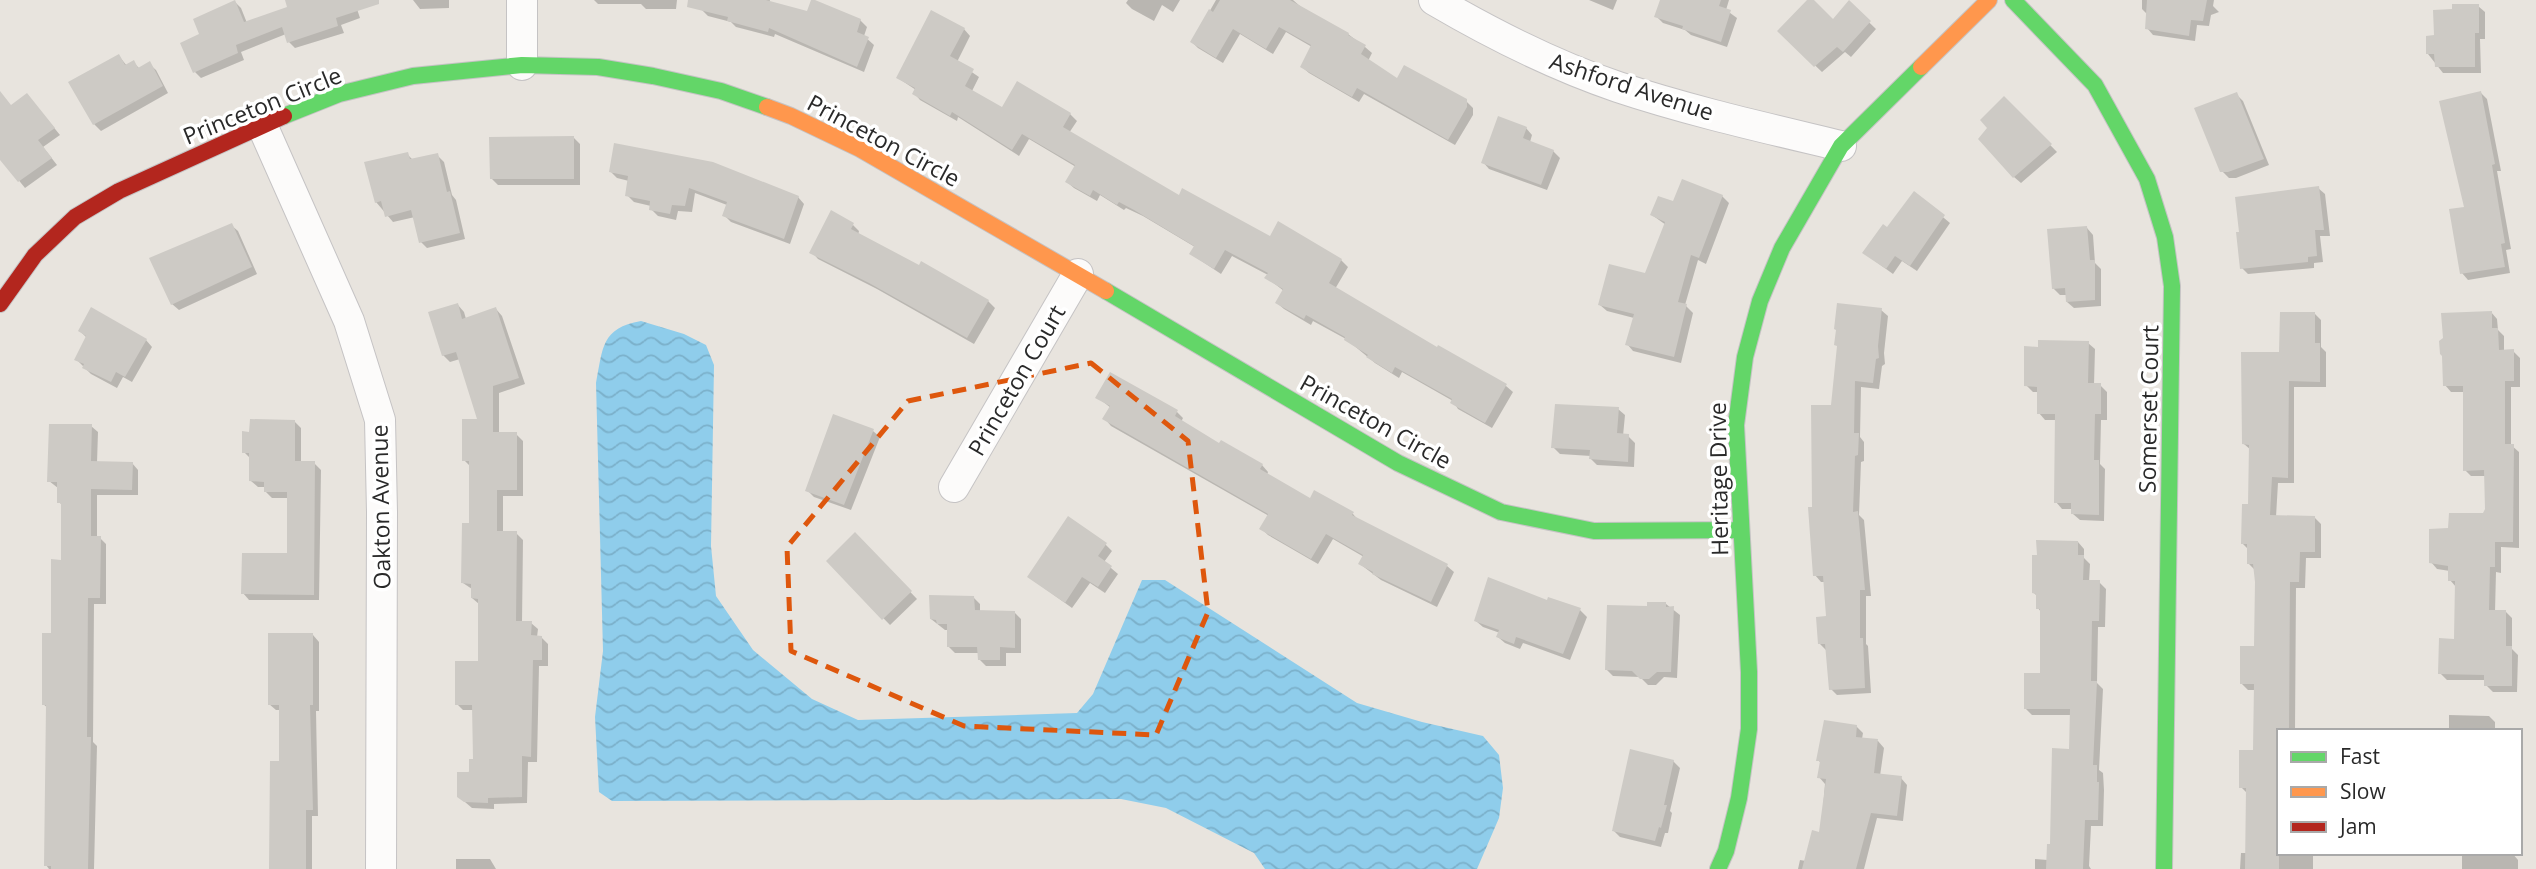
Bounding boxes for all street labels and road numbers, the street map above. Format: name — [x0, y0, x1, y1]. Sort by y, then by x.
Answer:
street label: Ashford Avenue — [1546, 44, 1718, 128]
street label: Princeton Circle — [178, 59, 346, 151]
street label: Princeton Circle — [802, 86, 966, 194]
street label: Princeton Court — [960, 299, 1072, 461]
street label: Somerset Court — [2131, 325, 2165, 493]
street label: Princeton Circle — [1294, 366, 1458, 476]
street label: Heritage Drive — [1701, 402, 1735, 556]
street label: Oakton Avenue — [363, 424, 397, 590]

